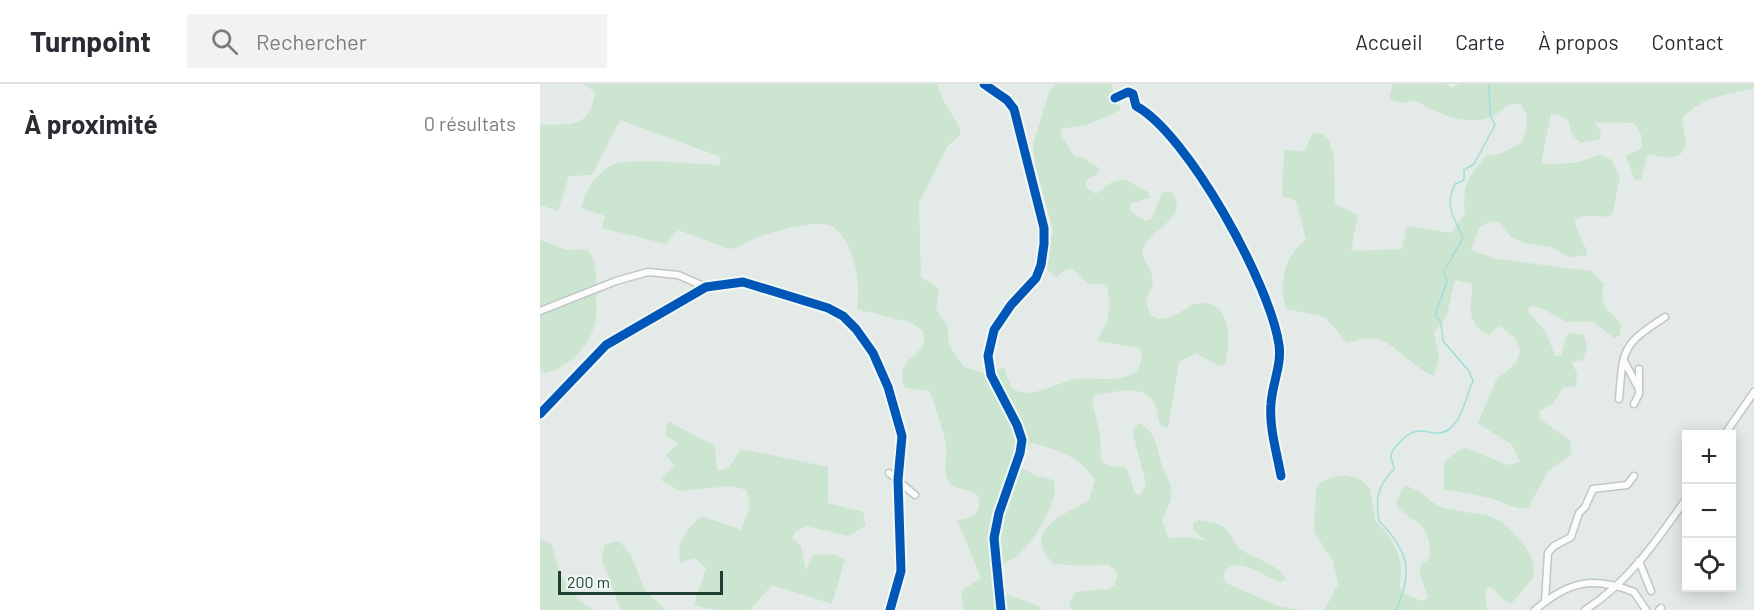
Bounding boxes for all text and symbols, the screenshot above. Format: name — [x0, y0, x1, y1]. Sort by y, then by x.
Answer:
search box — [187, 14, 607, 68]
text: Turnpoint — [30, 24, 151, 58]
icon: search — [208, 25, 241, 58]
text: Rechercher — [256, 28, 367, 54]
text: Accueil — [1355, 29, 1422, 54]
text: Carte — [1455, 29, 1505, 54]
text: À propos — [1538, 29, 1619, 54]
text: Contact — [1652, 29, 1724, 54]
text: À proximité — [24, 108, 158, 139]
text: 0 résultats — [424, 111, 516, 135]
map controls — [1682, 430, 1736, 592]
button: + — [1682, 430, 1736, 484]
button: − — [1682, 484, 1736, 538]
button: locate — [1682, 538, 1736, 592]
scale bar — [558, 568, 723, 596]
text: 200 m — [567, 572, 610, 591]

